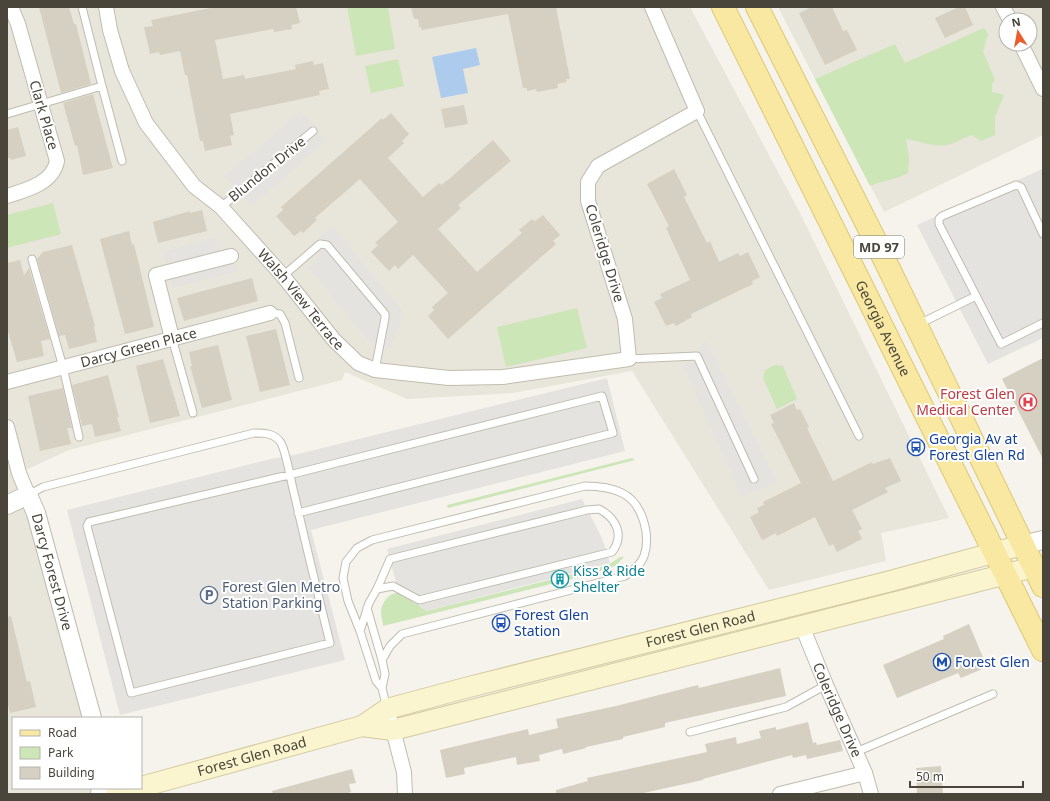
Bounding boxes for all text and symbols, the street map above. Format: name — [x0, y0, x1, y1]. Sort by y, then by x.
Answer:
north arrow — [998, 12, 1038, 52]
text: N — [1010, 13, 1022, 30]
street label: Clark Place — [25, 78, 64, 152]
street label: Blundon Drive — [224, 132, 309, 206]
street label: Coleridge Drive — [582, 201, 629, 304]
road number: MD 97 — [854, 236, 904, 258]
street label: Walsh View Terrace — [254, 244, 349, 354]
street label: Georgia Avenue — [851, 277, 915, 380]
street label: Darcy Green Place — [78, 323, 199, 371]
place label: Forest Glen Medical Center — [916, 384, 1015, 419]
hospital icon: Forest Glen Medical Center — [1018, 392, 1038, 412]
place label: Georgia Av at Forest Glen Rd — [929, 429, 1025, 464]
bus stop icon: Georgia Av at Forest Glen Rd — [906, 437, 926, 457]
street label: Darcy Forest Drive — [28, 511, 78, 632]
place label: Kiss & Ride Shelter — [573, 561, 645, 596]
building icon: Kiss & Ride Shelter — [550, 569, 570, 589]
place label: Forest Glen Metro Station Parking — [222, 577, 340, 612]
parking icon: Forest Glen Metro Station Parking — [199, 585, 219, 605]
place label: Forest Glen Station — [514, 605, 589, 640]
street label: Forest Glen Road — [644, 605, 757, 651]
bus stop icon: Forest Glen Station — [491, 613, 511, 633]
metro station icon: Forest Glen — [932, 652, 952, 672]
place label: Forest Glen — [955, 652, 1030, 671]
street label: Coleridge Drive — [809, 659, 867, 760]
legend — [12, 717, 142, 789]
text: Road — [48, 724, 77, 741]
street label: Forest Glen Road — [195, 732, 308, 780]
text: Park — [48, 744, 74, 761]
scale bar — [910, 763, 1023, 789]
text: Building — [48, 764, 95, 781]
text: 50 m — [916, 768, 944, 785]

